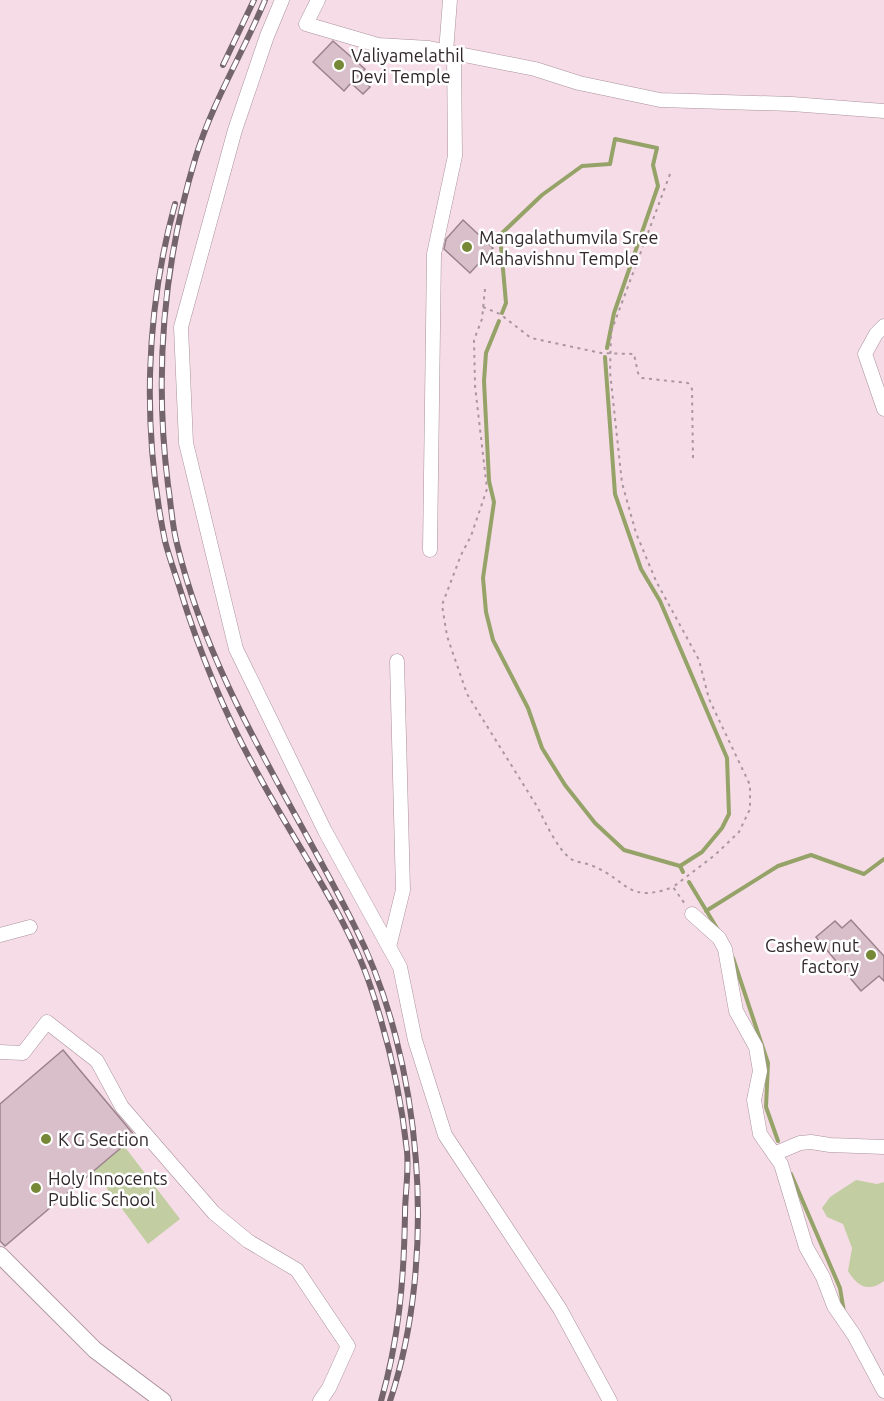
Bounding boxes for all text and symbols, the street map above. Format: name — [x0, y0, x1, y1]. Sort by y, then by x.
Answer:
place label: Valiyamelathil Devi Temple — [351, 45, 465, 86]
marker: Valiyamelathil Devi Temple — [332, 58, 346, 72]
place label: Mangalathumvila Sree Mahavishnu Temple — [479, 227, 658, 268]
marker: Mangalathumvila Sree Mahavishnu Temple — [460, 240, 474, 254]
place label: Cashew nut factory — [765, 935, 859, 976]
marker: Cashew nut factory — [864, 948, 878, 962]
place label: K G Section — [58, 1129, 149, 1149]
marker: K G Section — [39, 1132, 53, 1146]
place label: Holy Innocents Public School — [48, 1168, 168, 1209]
marker: Holy Innocents Public School — [29, 1181, 43, 1195]

